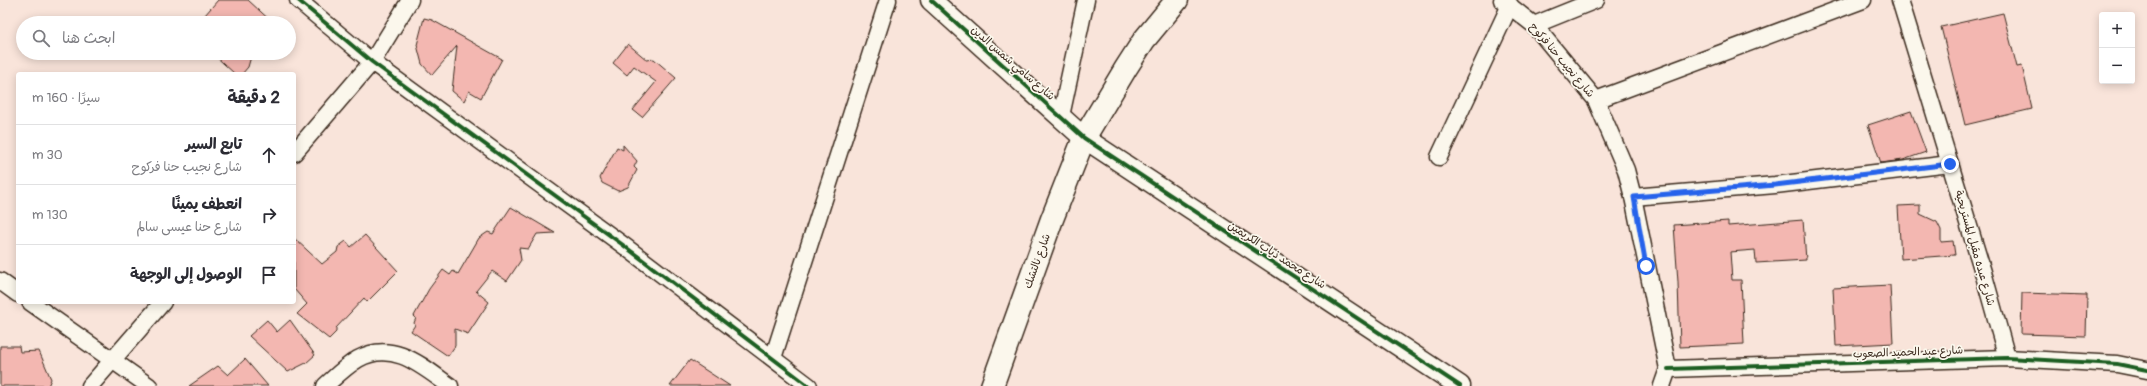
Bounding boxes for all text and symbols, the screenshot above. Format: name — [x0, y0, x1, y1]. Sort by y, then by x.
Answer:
map controls — [2099, 12, 2135, 84]
button: + — [2099, 12, 2135, 48]
search box — [16, 16, 296, 60]
street label: شارع نجيب حنا فركوح — [1525, 20, 1597, 101]
street label: شارع سامي شمس الدين — [966, 23, 1058, 106]
icon: search — [30, 27, 52, 49]
text: ابحث هنا — [62, 29, 115, 48]
button: − — [2099, 48, 2135, 84]
text: 2 دقيقة — [228, 87, 280, 108]
text: سيرًا · 160 m — [32, 90, 100, 106]
text: تابع السير — [185, 135, 242, 154]
icon: ahead — [258, 144, 280, 166]
text: 30 m — [32, 147, 63, 163]
route end — [1941, 155, 1959, 173]
text: شارع نجيب حنا فركوح — [131, 159, 242, 175]
street label: شارع عبده مقبل المستريحية — [1950, 189, 1998, 308]
text: انعطف يمينًا — [172, 195, 242, 214]
icon: right — [258, 204, 280, 226]
text: 130 m — [32, 207, 68, 223]
text: شارع حنا عيسى سالم — [136, 219, 242, 235]
street label: شارع محمد ذياب الكريمين — [1225, 219, 1328, 293]
street label: شارع نالتشك — [1021, 232, 1055, 291]
route start — [1637, 257, 1655, 275]
icon: arrive — [258, 264, 280, 286]
text: الوصول إلى الوجهة — [130, 265, 242, 284]
street label: شارع عبد الحميد الصعوب — [1853, 344, 1963, 362]

